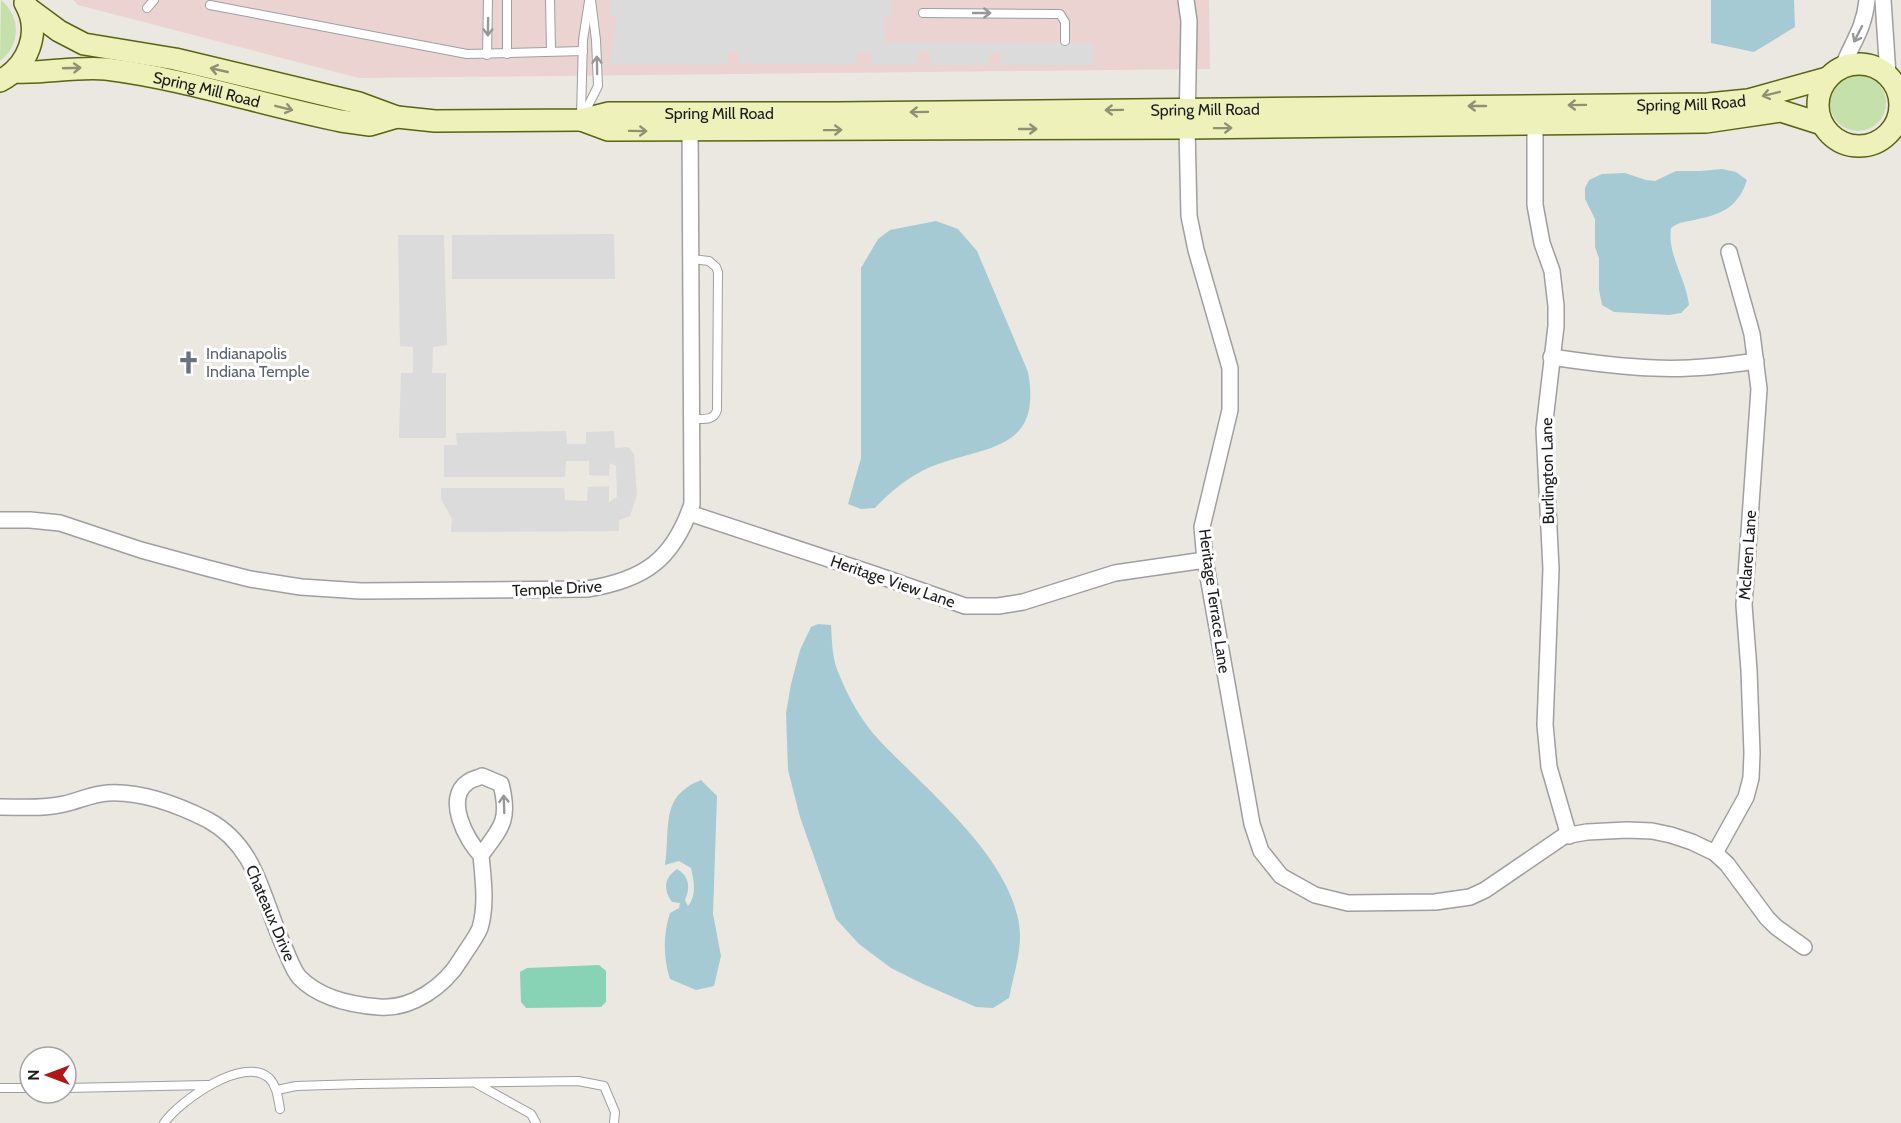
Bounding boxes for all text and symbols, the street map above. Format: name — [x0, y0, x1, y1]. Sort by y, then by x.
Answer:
one-way arrow — [971, 7, 991, 19]
one-way arrow — [482, 17, 493, 37]
one-way arrow — [1852, 25, 1863, 43]
one-way arrow — [591, 56, 603, 76]
one-way arrow — [62, 63, 82, 74]
one-way arrow — [210, 63, 229, 75]
street label: Spring Mill Road — [152, 68, 262, 112]
one-way arrow — [1762, 89, 1781, 100]
street label: Spring Mill Road — [1636, 91, 1747, 115]
street label: Spring Mill Road — [1150, 100, 1260, 120]
one-way arrow — [1568, 100, 1588, 111]
one-way arrow — [1467, 101, 1487, 112]
one-way arrow — [274, 102, 293, 114]
street label: Spring Mill Road — [665, 104, 774, 123]
one-way arrow — [1104, 104, 1124, 116]
one-way arrow — [909, 106, 929, 118]
one-way arrow — [1212, 122, 1232, 134]
one-way arrow — [1017, 123, 1037, 135]
one-way arrow — [822, 124, 842, 136]
one-way arrow — [627, 125, 647, 137]
place label: Indianapolis Indiana Temple — [206, 344, 309, 381]
church icon: Indianapolis Indiana Temple — [175, 349, 201, 375]
street label: Burlington Lane — [1537, 418, 1558, 524]
street label: Mclaren Lane — [1735, 510, 1760, 601]
street label: Heritage Terrace Lane — [1195, 528, 1234, 674]
street label: Heritage View Lane — [828, 551, 958, 612]
street label: Temple Drive — [512, 577, 602, 600]
one-way arrow — [498, 795, 510, 814]
street label: Chateaux Drive — [242, 862, 299, 964]
north arrow — [18, 1045, 78, 1105]
text: N — [24, 1069, 43, 1081]

